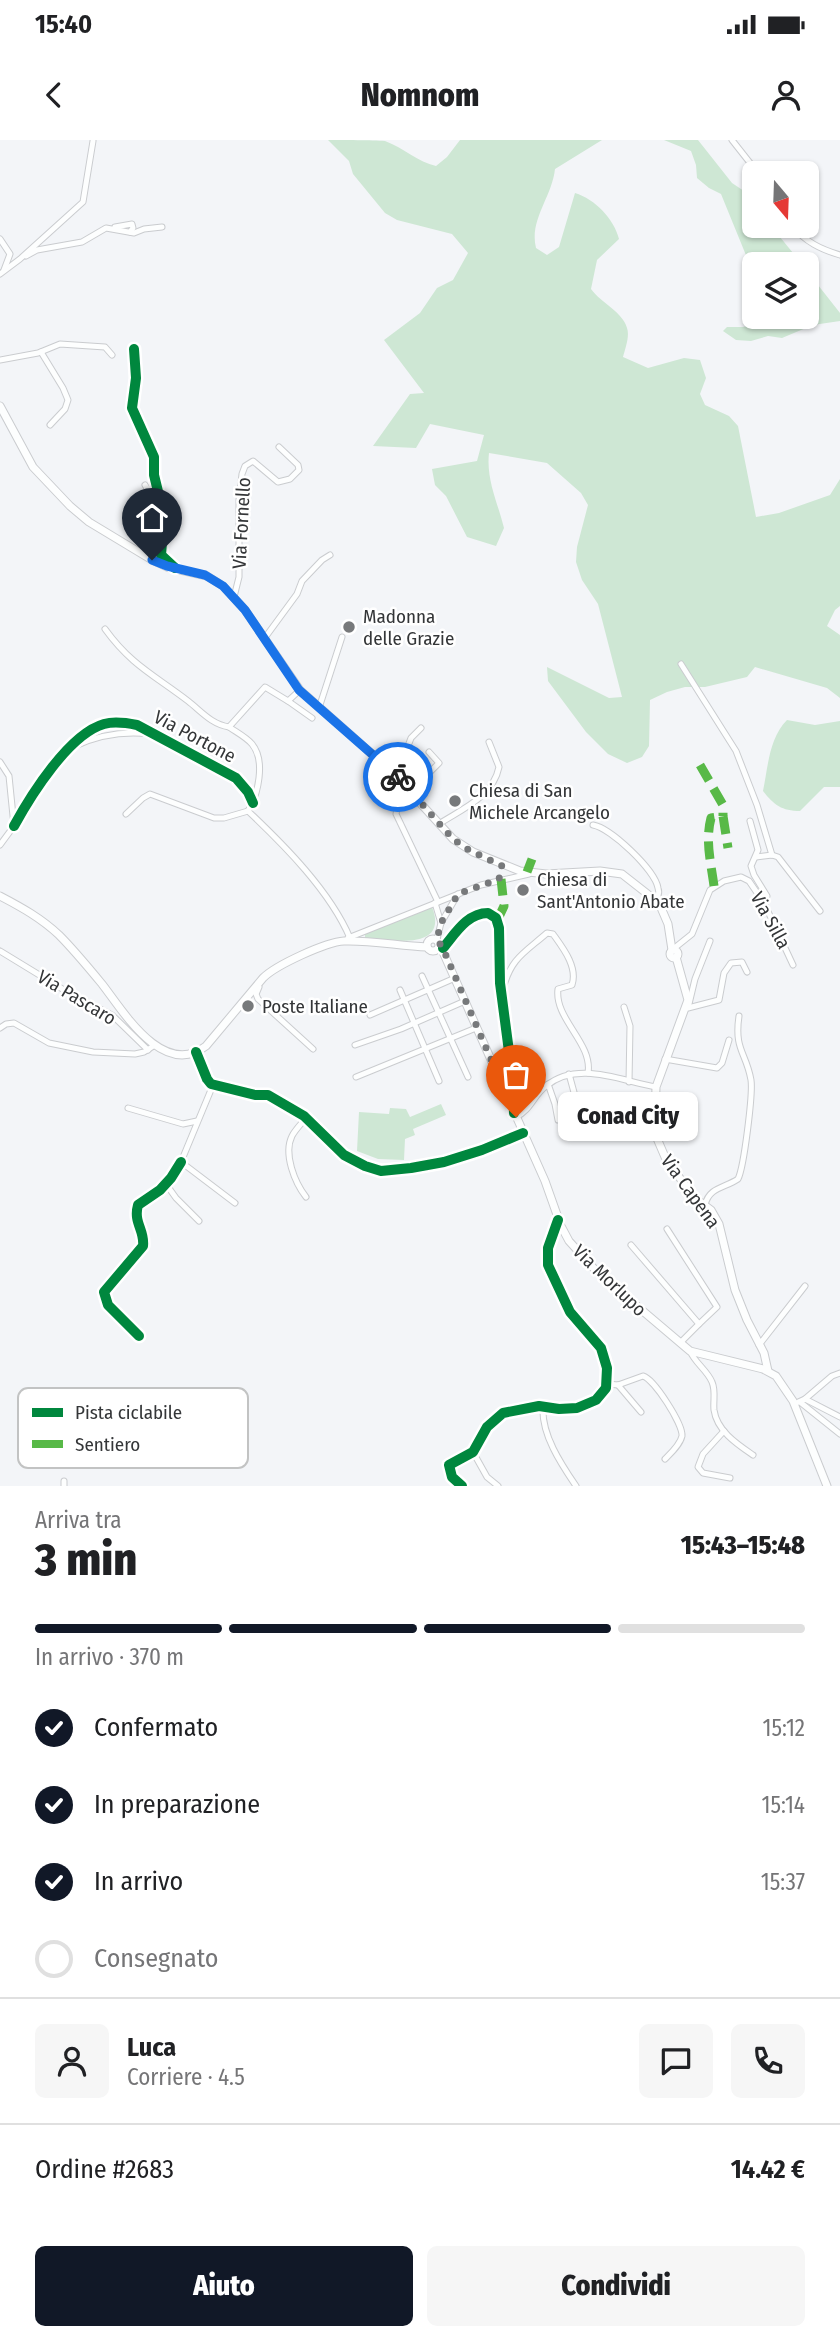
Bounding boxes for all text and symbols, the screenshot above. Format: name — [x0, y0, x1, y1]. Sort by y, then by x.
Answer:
text: 15:40 — [35, 9, 92, 40]
icon: back — [35, 76, 73, 114]
text: Nomnom — [361, 76, 479, 114]
icon: person — [767, 76, 805, 114]
north arrow — [742, 161, 819, 238]
map controls — [742, 161, 819, 329]
button: layers — [742, 252, 819, 329]
street label: Via Fornello — [228, 477, 255, 569]
pin — [122, 488, 182, 560]
icon: home — [133, 499, 171, 537]
place label: Madonna delle Grazie — [363, 605, 454, 650]
marker: Madonna delle Grazie — [341, 619, 357, 635]
street label: Via Portone — [150, 705, 240, 768]
courier — [363, 742, 433, 812]
icon: bike — [379, 758, 417, 796]
place label: Chiesa di San Michele Arcangelo — [469, 779, 610, 824]
marker: Chiesa di San Michele Arcangelo — [447, 793, 463, 809]
place label: Chiesa di Sant'Antonio Abate — [537, 868, 685, 913]
marker: Chiesa di Sant'Antonio Abate — [515, 882, 531, 898]
street label: Via Silla — [746, 888, 796, 953]
street label: Via Pascaro — [33, 965, 120, 1030]
place label: Poste Italiane — [262, 995, 368, 1018]
marker: Poste Italiane — [240, 998, 256, 1014]
pin — [486, 1045, 546, 1117]
icon: bag — [497, 1056, 535, 1094]
callout: Conad City — [558, 1093, 698, 1142]
text: Conad City — [577, 1102, 679, 1130]
street label: Via Capena — [656, 1150, 725, 1233]
street label: Via Morlupo — [568, 1240, 651, 1321]
legend — [18, 1388, 248, 1468]
text: Pista ciclabile — [75, 1401, 182, 1424]
text: Sentiero — [75, 1433, 140, 1456]
text: Arriva tra — [35, 1506, 122, 1534]
text: 15:43–15:48 — [681, 1530, 805, 1561]
text: 3 min — [35, 1532, 137, 1587]
text: In arrivo · 370 m — [35, 1643, 184, 1671]
icon: check — [35, 1709, 73, 1747]
text: Confermato — [94, 1712, 218, 1743]
text: 15:12 — [762, 1714, 805, 1742]
icon: check — [35, 1786, 73, 1824]
text: In preparazione — [94, 1789, 260, 1820]
text: 15:14 — [761, 1791, 805, 1819]
icon: check — [35, 1863, 73, 1901]
text: In arrivo — [94, 1866, 183, 1897]
text: 15:37 — [761, 1868, 805, 1896]
text: Consegnato — [94, 1943, 218, 1974]
button: person — [35, 2024, 109, 2098]
button: chat — [639, 2024, 713, 2098]
button: phone — [731, 2024, 805, 2098]
text: Luca — [127, 2032, 176, 2063]
text: Corriere · 4.5 — [127, 2063, 245, 2091]
text: Ordine #2683 — [35, 2154, 174, 2185]
text: 14.42 € — [731, 2154, 805, 2185]
button: Aiuto — [35, 2246, 413, 2326]
button: Condividi — [427, 2246, 805, 2326]

